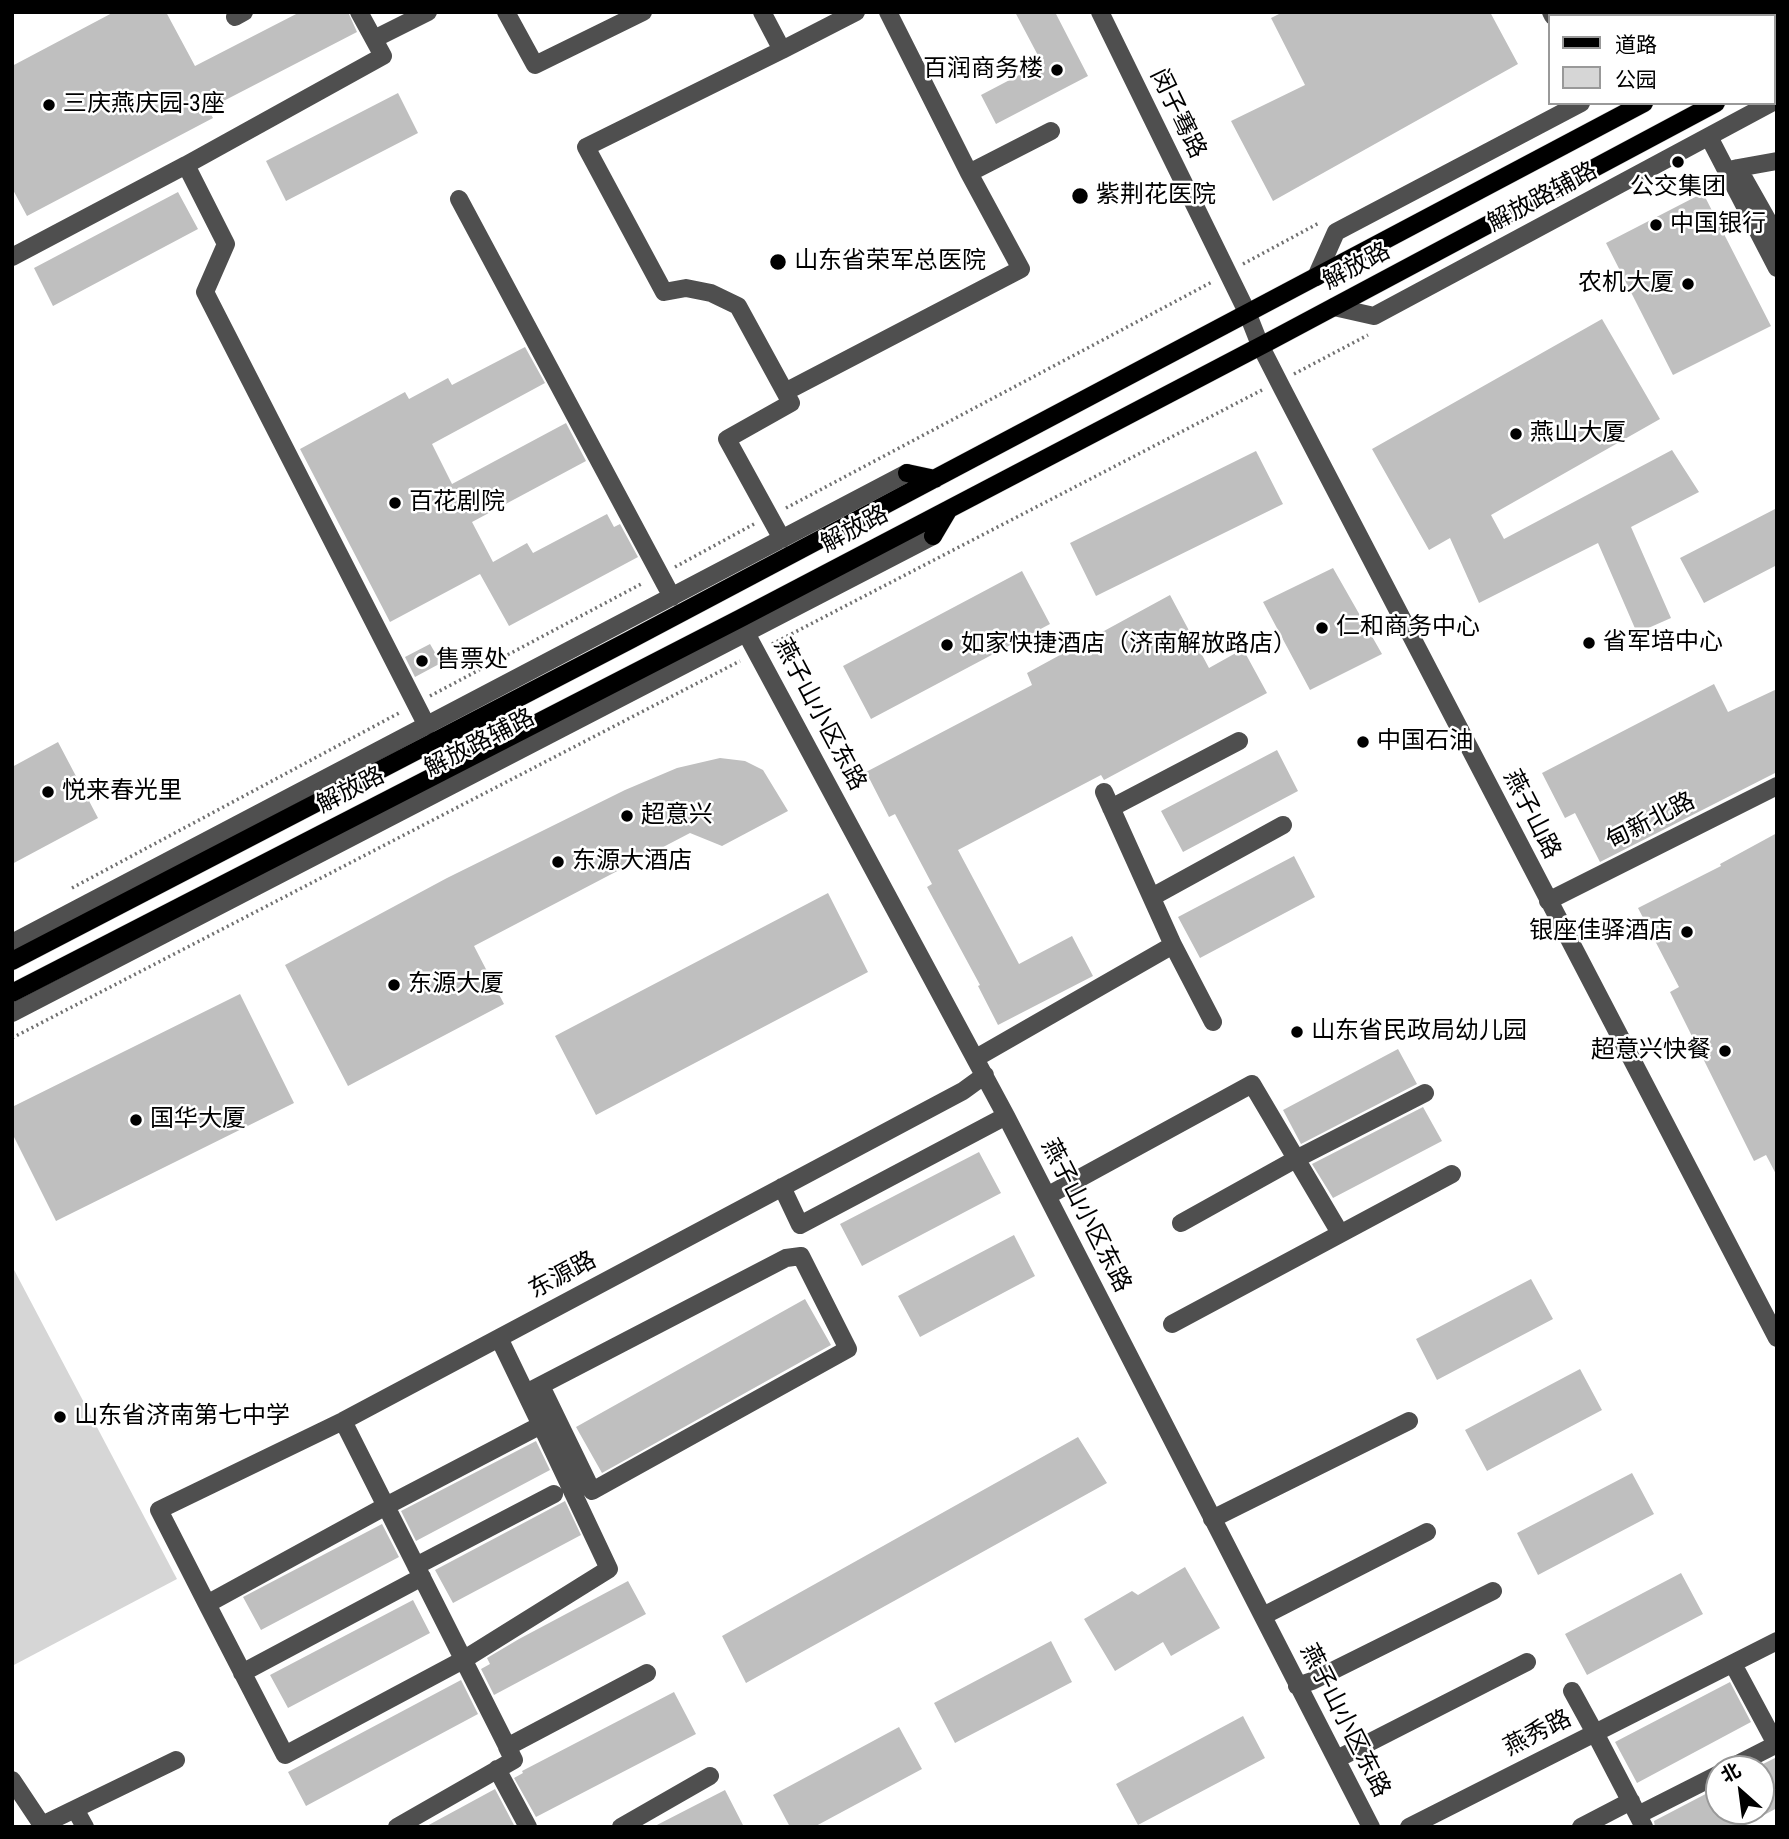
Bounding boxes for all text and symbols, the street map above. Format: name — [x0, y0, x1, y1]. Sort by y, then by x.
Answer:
legend — [1548, 14, 1775, 105]
text: 道路 — [1615, 33, 1657, 57]
place label: 百润商务楼 — [923, 56, 1043, 84]
marker: 百润商务楼 — [1049, 62, 1065, 78]
street label: 闵子骞路 — [1143, 65, 1211, 163]
text: 公园 — [1615, 68, 1657, 92]
place label: 三庆燕庆园-3座 — [63, 91, 225, 119]
marker: 三庆燕庆园-3座 — [41, 97, 57, 113]
marker: 公交集团 — [1670, 154, 1686, 170]
street label: 解放路辅路 — [1483, 157, 1603, 239]
place label: 公交集团 — [1630, 174, 1726, 202]
place label: 紫荆花医院 — [1096, 182, 1216, 210]
marker: 紫荆花医院 — [1070, 186, 1090, 206]
place label: 中国银行 — [1670, 211, 1766, 239]
marker: 中国银行 — [1648, 217, 1664, 233]
street label: 解放路 — [1318, 237, 1396, 297]
place label: 山东省荣军总医院 — [794, 248, 986, 276]
marker: 山东省荣军总医院 — [768, 252, 788, 272]
place label: 农机大厦 — [1578, 270, 1674, 298]
marker: 农机大厦 — [1680, 276, 1696, 292]
place label: 燕山大厦 — [1530, 420, 1626, 448]
marker: 燕山大厦 — [1508, 426, 1524, 442]
place label: 百花剧院 — [409, 489, 505, 517]
marker: 百花剧院 — [387, 495, 403, 511]
street label: 解放路 — [816, 500, 894, 560]
place label: 仁和商务中心 — [1336, 614, 1480, 642]
marker: 仁和商务中心 — [1314, 620, 1330, 636]
place label: 省军培中心 — [1603, 629, 1723, 657]
place label: 如家快捷酒店（济南解放路店） — [961, 631, 1297, 659]
street label: 燕子山小区东路 — [767, 634, 871, 796]
marker: 省军培中心 — [1581, 635, 1597, 651]
marker: 如家快捷酒店（济南解放路店） — [939, 637, 955, 653]
place label: 售票处 — [436, 647, 508, 675]
marker: 售票处 — [414, 653, 430, 669]
street label: 解放路辅路 — [420, 704, 540, 784]
place label: 中国石油 — [1377, 728, 1473, 756]
marker: 中国石油 — [1355, 734, 1371, 750]
street label: 解放路 — [312, 762, 390, 820]
street label: 燕子山路 — [1496, 766, 1566, 864]
place label: 悦来春光里 — [62, 778, 182, 806]
marker: 悦来春光里 — [40, 784, 56, 800]
street label: 甸新北路 — [1602, 787, 1700, 857]
place label: 超意兴 — [641, 802, 713, 830]
marker: 超意兴 — [619, 808, 635, 824]
place label: 东源大酒店 — [572, 848, 692, 876]
marker: 东源大酒店 — [550, 854, 566, 870]
place label: 银座佳驿酒店 — [1529, 918, 1673, 946]
marker: 银座佳驿酒店 — [1679, 924, 1695, 940]
place label: 东源大厦 — [408, 971, 504, 999]
marker: 东源大厦 — [386, 977, 402, 993]
place label: 山东省民政局幼儿园 — [1311, 1018, 1527, 1046]
marker: 山东省民政局幼儿园 — [1289, 1024, 1305, 1040]
place label: 超意兴快餐 — [1591, 1037, 1711, 1065]
marker: 超意兴快餐 — [1717, 1043, 1733, 1059]
place label: 国华大厦 — [150, 1106, 246, 1134]
marker: 国华大厦 — [128, 1112, 144, 1128]
street label: 燕子山小区东路 — [1034, 1135, 1136, 1297]
street label: 东源路 — [524, 1246, 602, 1306]
place label: 山东省济南第七中学 — [74, 1403, 290, 1431]
marker: 山东省济南第七中学 — [52, 1409, 68, 1425]
street label: 燕子山小区东路 — [1293, 1640, 1395, 1802]
street label: 燕秀路 — [1499, 1705, 1577, 1763]
north arrow — [1705, 1755, 1775, 1825]
text: 北 — [1717, 1758, 1745, 1787]

